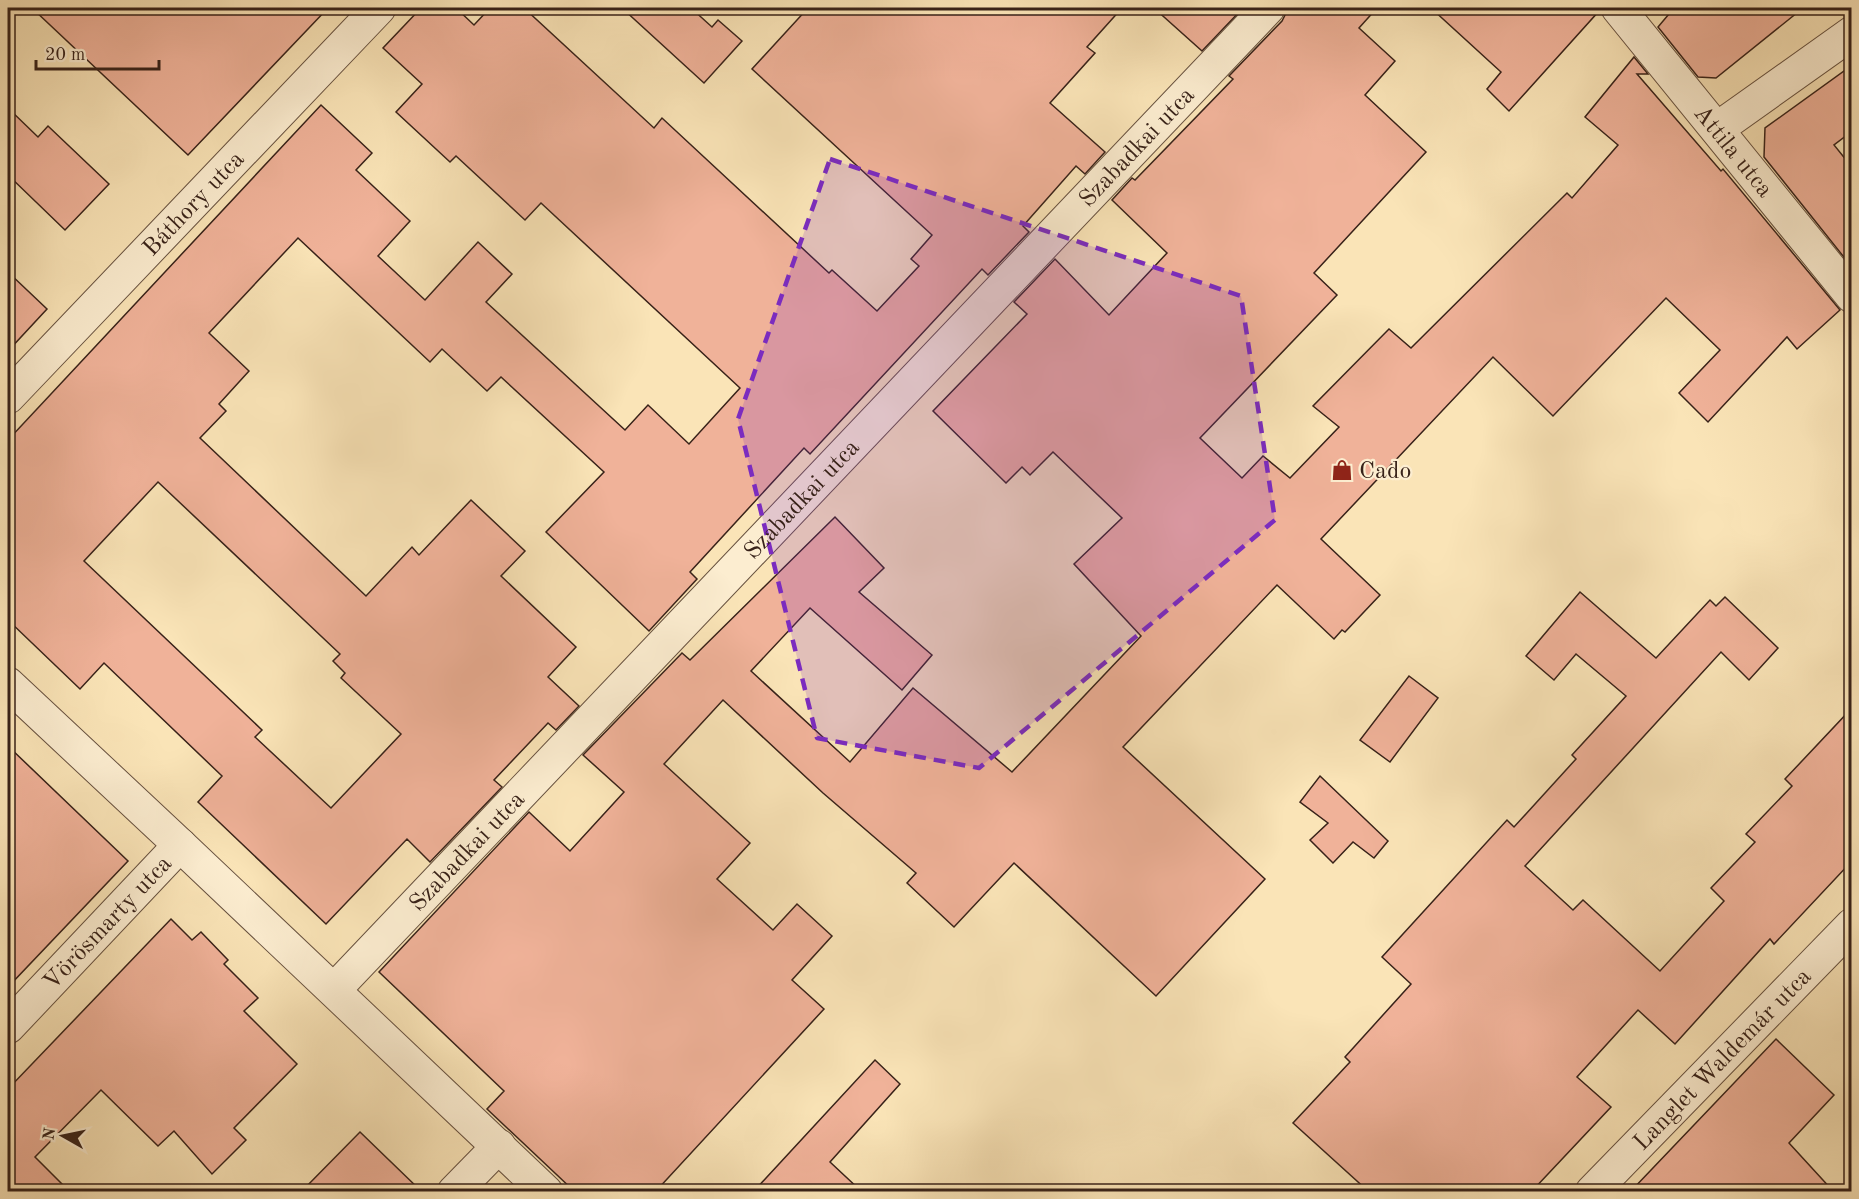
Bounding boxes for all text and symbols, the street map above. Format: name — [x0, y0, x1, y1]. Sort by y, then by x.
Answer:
scale bar — [36, 33, 159, 71]
text: 20 m — [45, 46, 85, 64]
street label: Szabadkai utca — [1076, 83, 1200, 212]
street label: Attila utca — [1688, 102, 1777, 203]
street label: Báthory utca — [139, 147, 250, 261]
street label: Szabadkai utca — [741, 436, 865, 565]
shop icon: Cado — [1330, 458, 1354, 482]
place label: Cado — [1359, 460, 1411, 484]
street label: Szabadkai utca — [406, 788, 530, 917]
street label: Vörösmarty utca — [40, 852, 177, 995]
street label: Langlet Waldemár utca — [1630, 965, 1817, 1156]
north arrow — [33, 1106, 93, 1166]
text: N — [41, 1126, 59, 1141]

